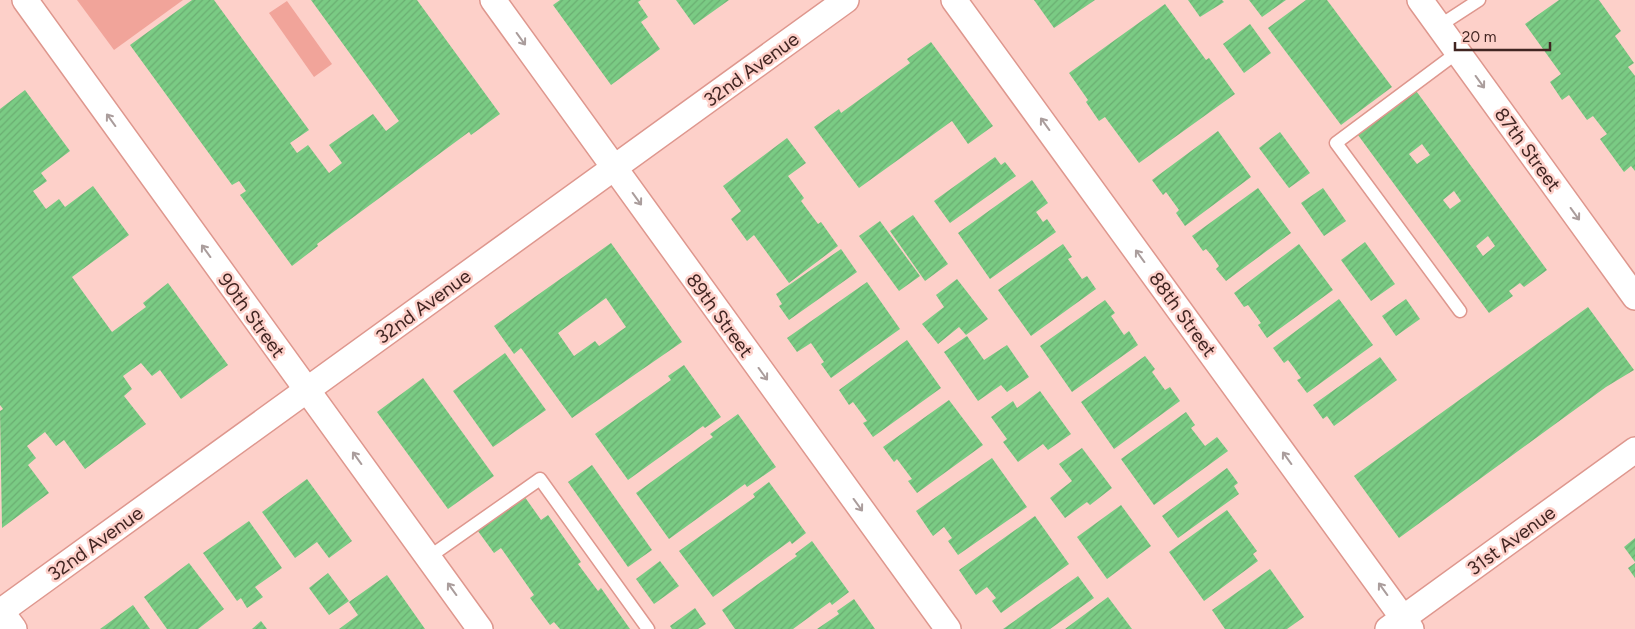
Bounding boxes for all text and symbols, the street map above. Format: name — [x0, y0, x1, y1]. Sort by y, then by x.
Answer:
scale bar — [1455, 20, 1550, 52]
street label: 32nd Avenue — [699, 27, 803, 112]
text: 20 m — [1462, 28, 1496, 46]
one-way arrow — [516, 32, 526, 46]
one-way arrow — [1475, 75, 1485, 89]
street label: 87th Street — [1490, 103, 1566, 196]
one-way arrow — [106, 113, 116, 127]
one-way arrow — [1040, 117, 1050, 131]
one-way arrow — [632, 192, 642, 206]
one-way arrow — [1570, 207, 1580, 221]
one-way arrow — [201, 244, 211, 258]
one-way arrow — [1135, 249, 1145, 263]
street label: 32nd Avenue — [371, 264, 475, 349]
street label: 88th Street — [1144, 267, 1221, 361]
street label: 90th Street — [213, 269, 290, 362]
street label: 89th Street — [681, 269, 758, 362]
one-way arrow — [758, 366, 768, 380]
one-way arrow — [352, 451, 362, 465]
one-way arrow — [1282, 451, 1292, 465]
one-way arrow — [853, 498, 864, 511]
street label: 32nd Avenue — [43, 501, 147, 586]
street label: 31st Avenue — [1463, 501, 1560, 580]
one-way arrow — [447, 583, 457, 597]
one-way arrow — [1378, 583, 1388, 597]

